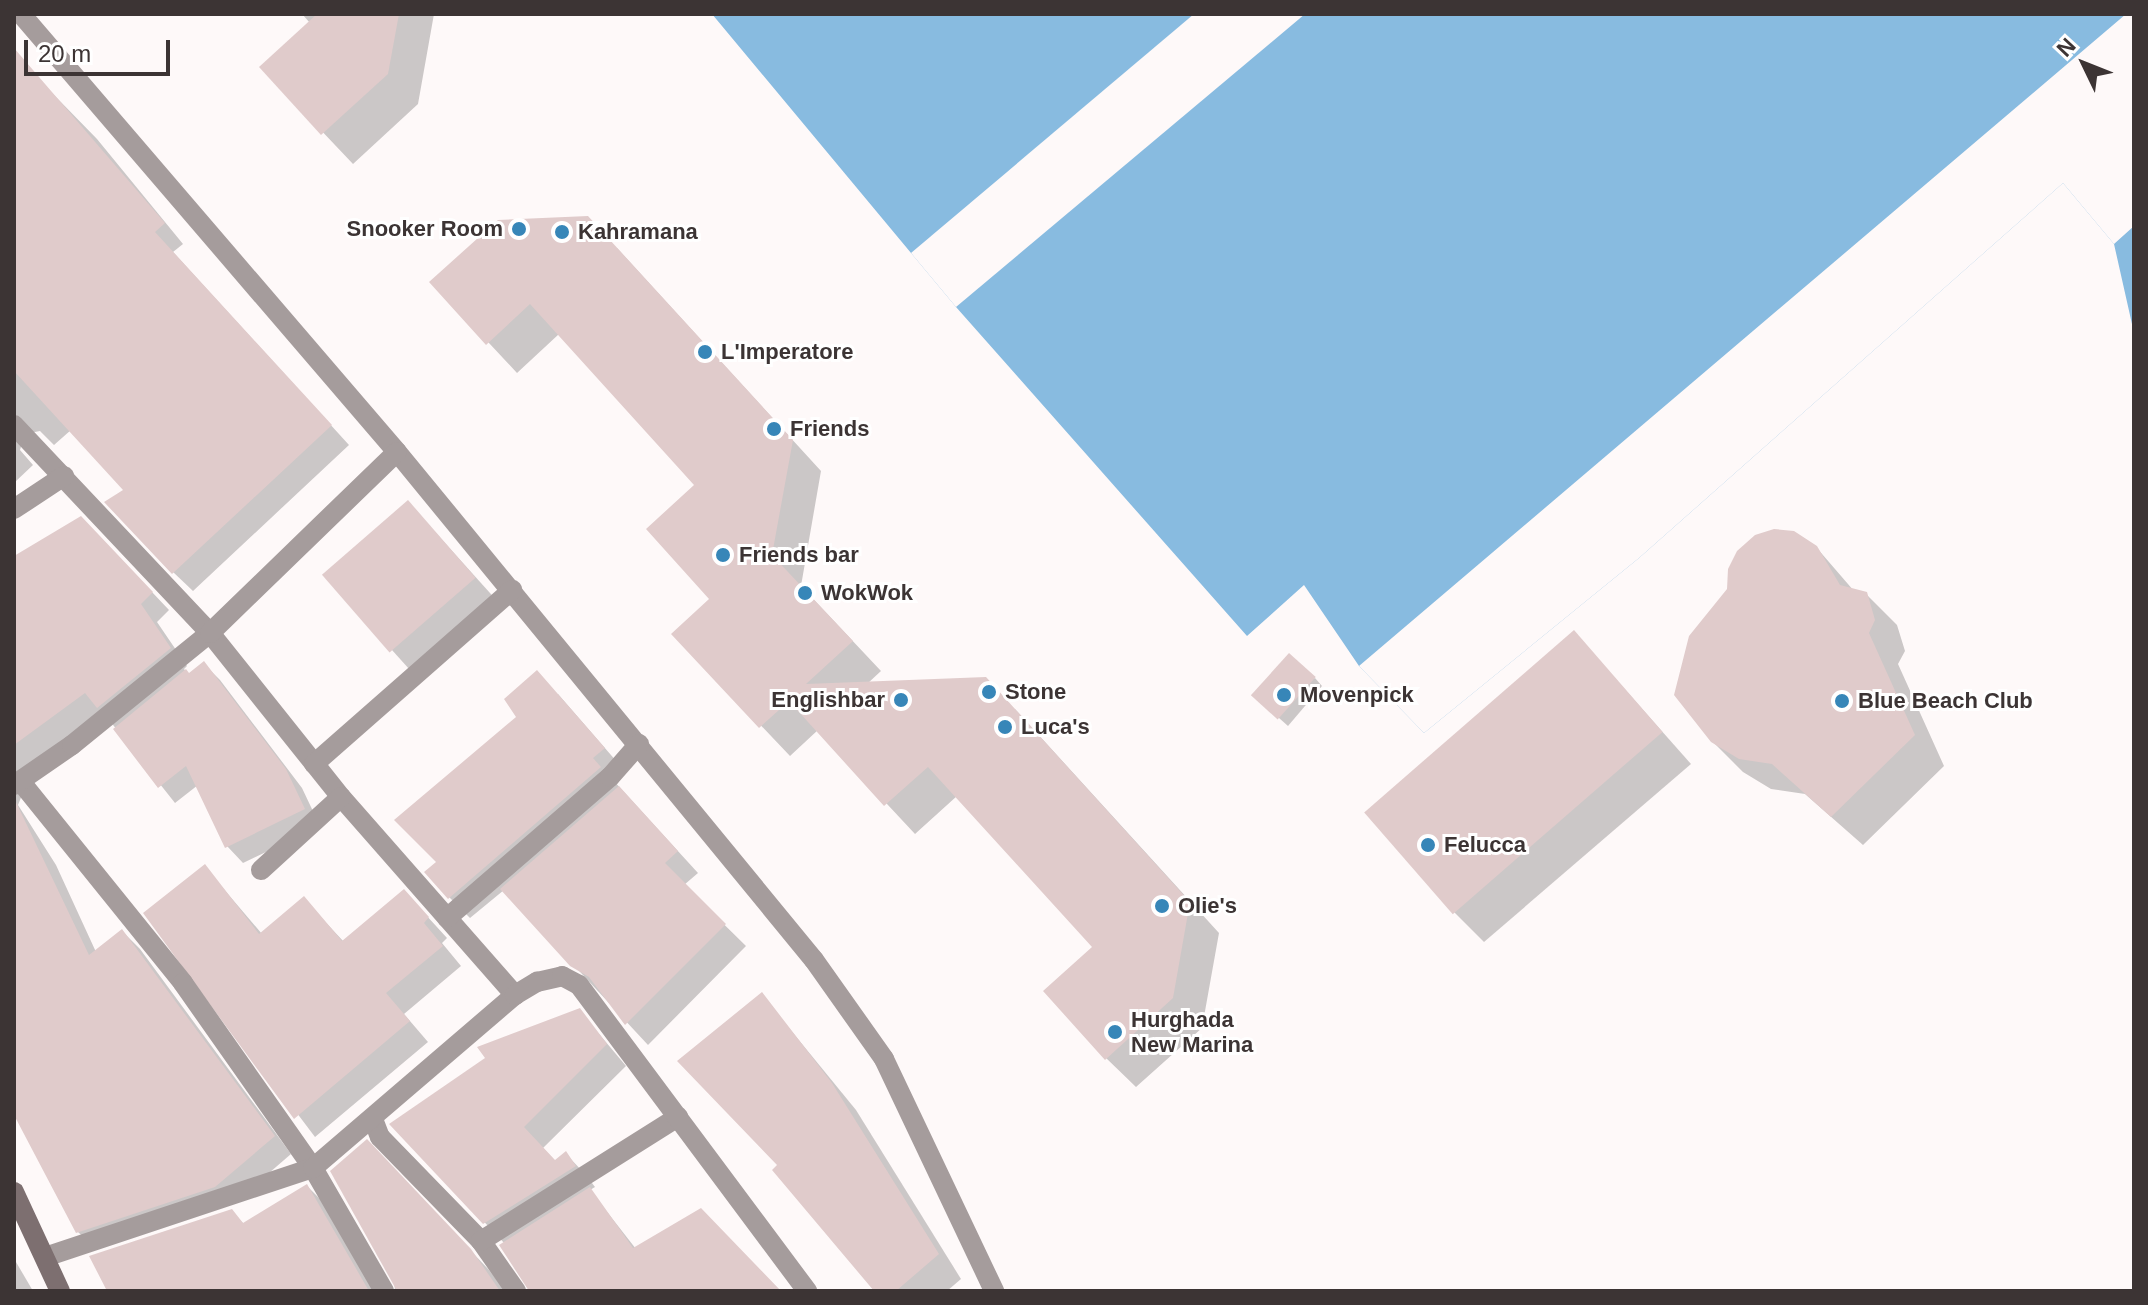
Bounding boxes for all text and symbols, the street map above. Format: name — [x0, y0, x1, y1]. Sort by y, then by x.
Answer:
scale bar — [28, 24, 174, 74]
north arrow — [2044, 24, 2124, 104]
text: N — [2052, 33, 2081, 62]
text: 20 m — [38, 40, 91, 67]
place label: Snooker Room — [347, 216, 503, 242]
place label: Kahramana — [578, 219, 698, 245]
marker: Snooker Room — [510, 220, 528, 238]
marker: Kahramana — [553, 223, 571, 241]
place label: L'Imperatore — [721, 339, 853, 365]
marker: L'Imperatore — [696, 343, 714, 361]
place label: Friends — [790, 416, 869, 442]
marker: Friends — [765, 420, 783, 438]
place label: Friends bar — [739, 542, 859, 568]
marker: Friends bar — [714, 546, 732, 564]
place label: WokWok — [821, 580, 913, 606]
marker: WokWok — [796, 584, 814, 602]
place label: Stone — [1005, 679, 1066, 705]
place label: Movenpick — [1300, 682, 1414, 708]
marker: Stone — [980, 683, 998, 701]
marker: Movenpick — [1275, 686, 1293, 704]
place label: Englishbar — [771, 687, 885, 713]
place label: Blue Beach Club — [1858, 688, 2033, 714]
marker: Englishbar — [892, 691, 910, 709]
marker: Blue Beach Club — [1833, 692, 1851, 710]
place label: Luca's — [1021, 714, 1090, 740]
marker: Luca's — [996, 718, 1014, 736]
place label: Felucca — [1444, 832, 1526, 858]
marker: Felucca — [1419, 836, 1437, 854]
place label: Olie's — [1178, 893, 1237, 919]
marker: Olie's — [1153, 897, 1171, 915]
place label: Hurghada New Marina — [1131, 1006, 1253, 1058]
marker: Hurghada New Marina — [1106, 1023, 1124, 1041]

